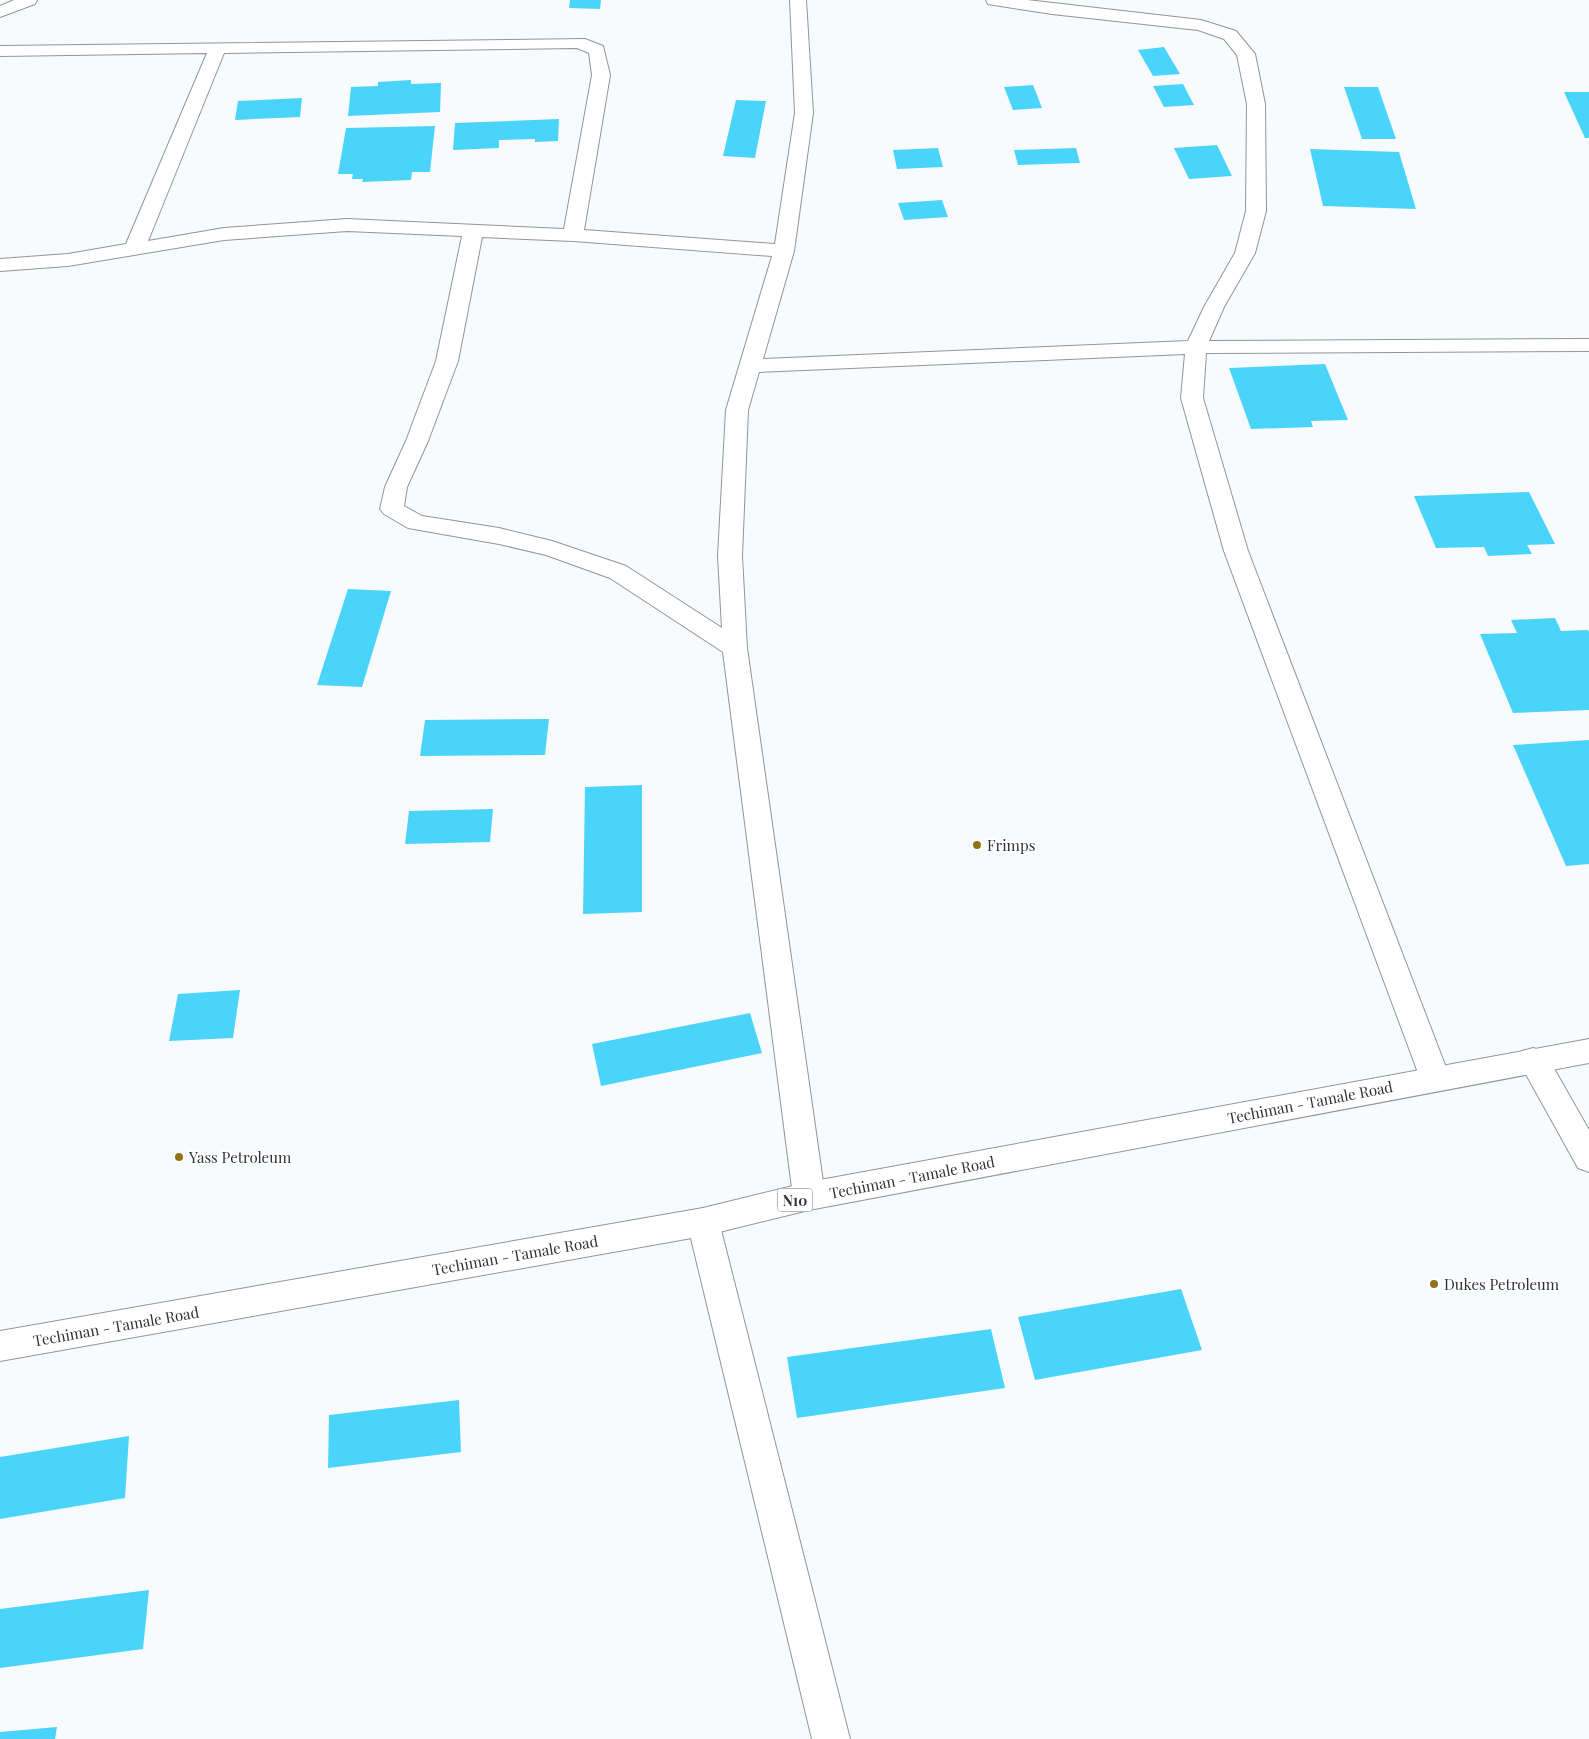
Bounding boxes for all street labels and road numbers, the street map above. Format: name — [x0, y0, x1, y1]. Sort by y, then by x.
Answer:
street label: Techiman - Tamale Road — [1226, 1076, 1395, 1128]
street label: Techiman - Tamale Road — [828, 1151, 997, 1203]
road number: N10 — [778, 1188, 812, 1212]
street label: Techiman - Tamale Road — [431, 1231, 600, 1279]
street label: Techiman - Tamale Road — [32, 1302, 201, 1350]

